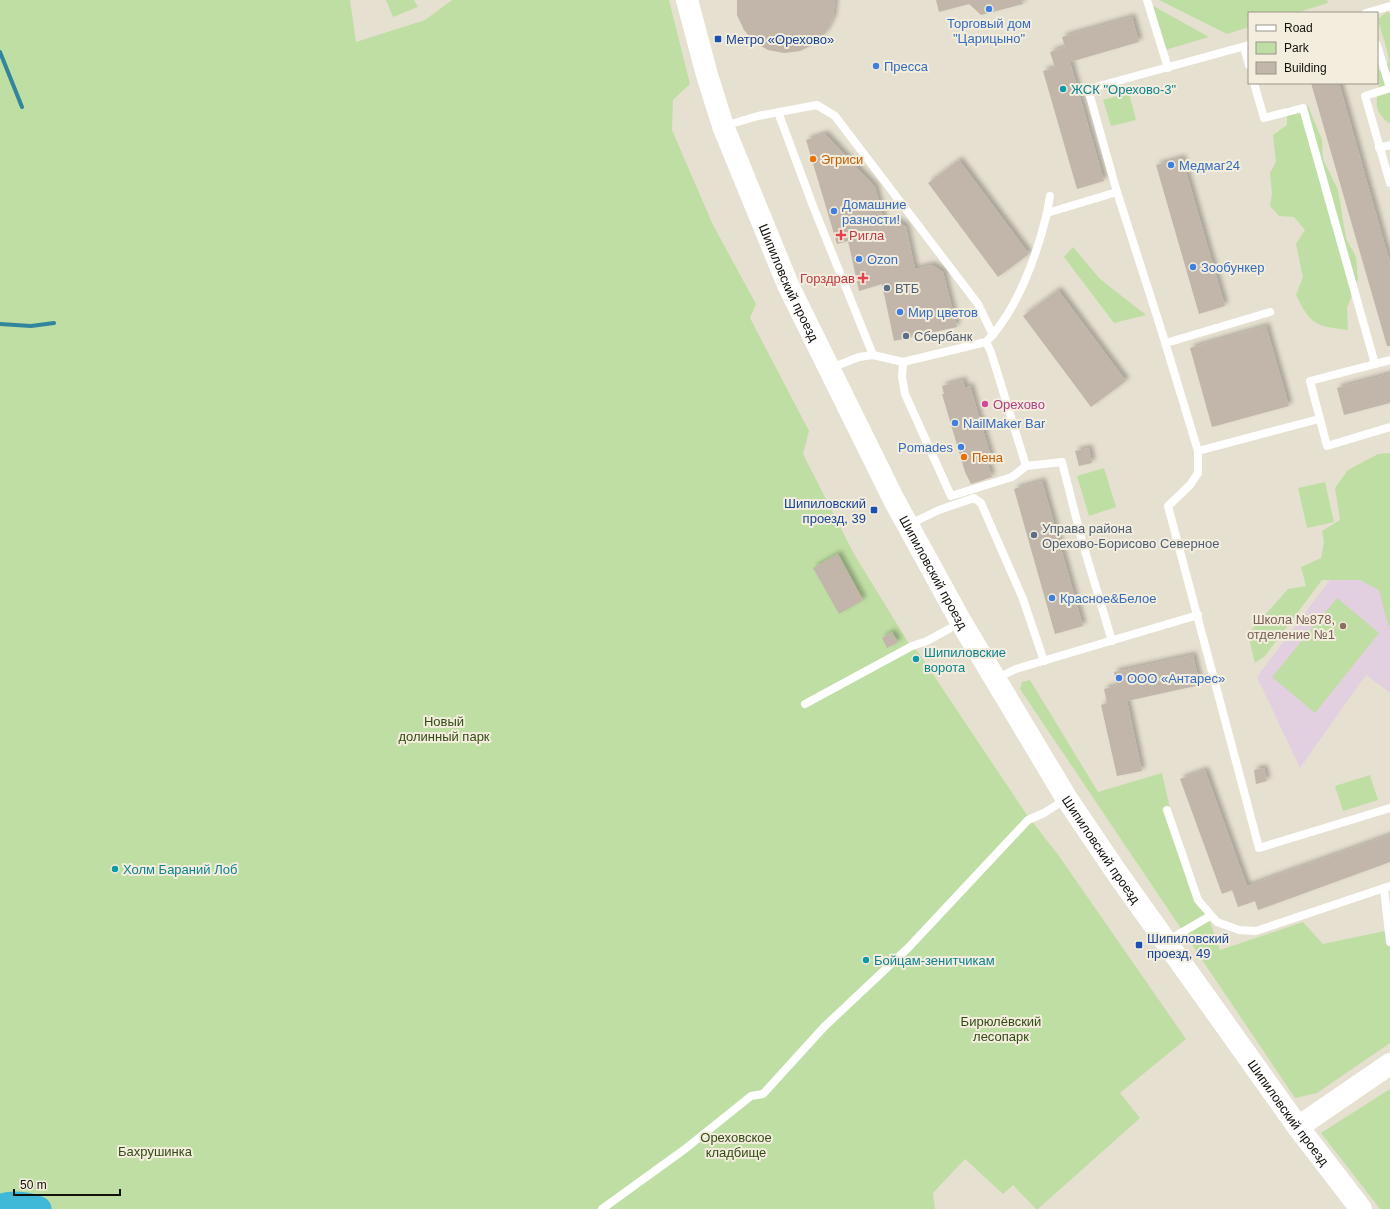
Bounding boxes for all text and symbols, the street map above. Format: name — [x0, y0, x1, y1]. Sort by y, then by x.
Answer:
marker: Торговый дом "Царицыно" — [984, 4, 994, 14]
legend — [1248, 12, 1378, 84]
place label: Торговый дом "Царицыно" — [947, 16, 1031, 46]
text: Road — [1284, 21, 1313, 35]
place label: Метро «Орехово» — [726, 32, 834, 47]
marker: Метро «Орехово» — [713, 34, 723, 44]
text: Park — [1284, 41, 1310, 55]
place label: Пресса — [884, 59, 929, 74]
marker: Пресса — [871, 61, 881, 71]
text: Building — [1284, 61, 1327, 75]
place label: ЖСК "Орехово-3" — [1071, 82, 1176, 97]
marker: ЖСК "Орехово-3" — [1058, 84, 1068, 94]
place label: Эгриси — [821, 152, 863, 167]
marker: Эгриси — [808, 154, 818, 164]
place label: Медмаг24 — [1179, 158, 1240, 173]
marker: Медмаг24 — [1166, 160, 1176, 170]
place label: Домашние разности! — [842, 197, 906, 227]
marker: Домашние разности! — [829, 206, 839, 216]
street label: Шипиловский проезд — [756, 222, 822, 344]
place label: Ригла — [849, 228, 885, 243]
marker: Ригла — [836, 230, 846, 240]
place label: Ozon — [867, 252, 898, 267]
marker: Ozon — [854, 254, 864, 264]
place label: Зообункер — [1201, 260, 1264, 275]
marker: Зообункер — [1188, 262, 1198, 272]
place label: Горздрав — [800, 271, 855, 286]
marker: Горздрав — [858, 273, 868, 283]
place label: ВТБ — [895, 281, 919, 296]
marker: ВТБ — [882, 283, 892, 293]
place label: Мир цветов — [908, 305, 978, 320]
marker: Мир цветов — [895, 307, 905, 317]
place label: Сбербанк — [914, 329, 973, 344]
marker: Сбербанк — [901, 331, 911, 341]
place label: Орехово — [993, 397, 1045, 412]
marker: Орехово — [980, 399, 990, 409]
place label: NailMaker Bar — [963, 416, 1046, 431]
marker: NailMaker Bar — [950, 418, 960, 428]
place label: Pomades — [898, 440, 953, 455]
marker: Pomades — [956, 442, 966, 452]
place label: Пена — [972, 450, 1004, 465]
marker: Пена — [959, 452, 969, 462]
place label: Шипиловский проезд, 39 — [784, 496, 866, 526]
marker: Шипиловский проезд, 39 — [869, 505, 879, 515]
street label: Шипиловский проезд — [896, 513, 971, 632]
place label: Управа района Орехово-Борисово Северное — [1042, 521, 1219, 551]
marker: Управа района Орехово-Борисово Северное — [1029, 530, 1039, 540]
place label: Красное&Белое — [1060, 591, 1156, 606]
marker: Красное&Белое — [1047, 593, 1057, 603]
place label: Школа №878, отделение №1 — [1247, 612, 1335, 642]
marker: Школа №878, отделение №1 — [1338, 621, 1348, 631]
place label: Шипиловские ворота — [924, 645, 1006, 675]
marker: Шипиловские ворота — [911, 654, 921, 664]
place label: ООО «Антарес» — [1127, 671, 1225, 686]
marker: ООО «Антарес» — [1114, 673, 1124, 683]
park label: Новый долинный парк — [398, 714, 490, 744]
street label: Шипиловский проезд — [1059, 793, 1143, 907]
place label: Холм Бараний Лоб — [123, 862, 237, 877]
marker: Холм Бараний Лоб — [110, 864, 120, 874]
place label: Шипиловский проезд, 49 — [1147, 931, 1229, 961]
marker: Шипиловский проезд, 49 — [1134, 940, 1144, 950]
place label: Бойцам-зенитчикам — [874, 953, 995, 968]
marker: Бойцам-зенитчикам — [861, 955, 871, 965]
park label: Бирюлёвский лесопарк — [961, 1014, 1041, 1044]
street label: Шипиловский проезд — [1245, 1057, 1332, 1169]
park label: Ореховское кладбище — [700, 1130, 772, 1160]
park label: Бахрушинка — [118, 1144, 193, 1159]
scale bar — [14, 1171, 120, 1197]
text: 50 m — [20, 1178, 47, 1192]

